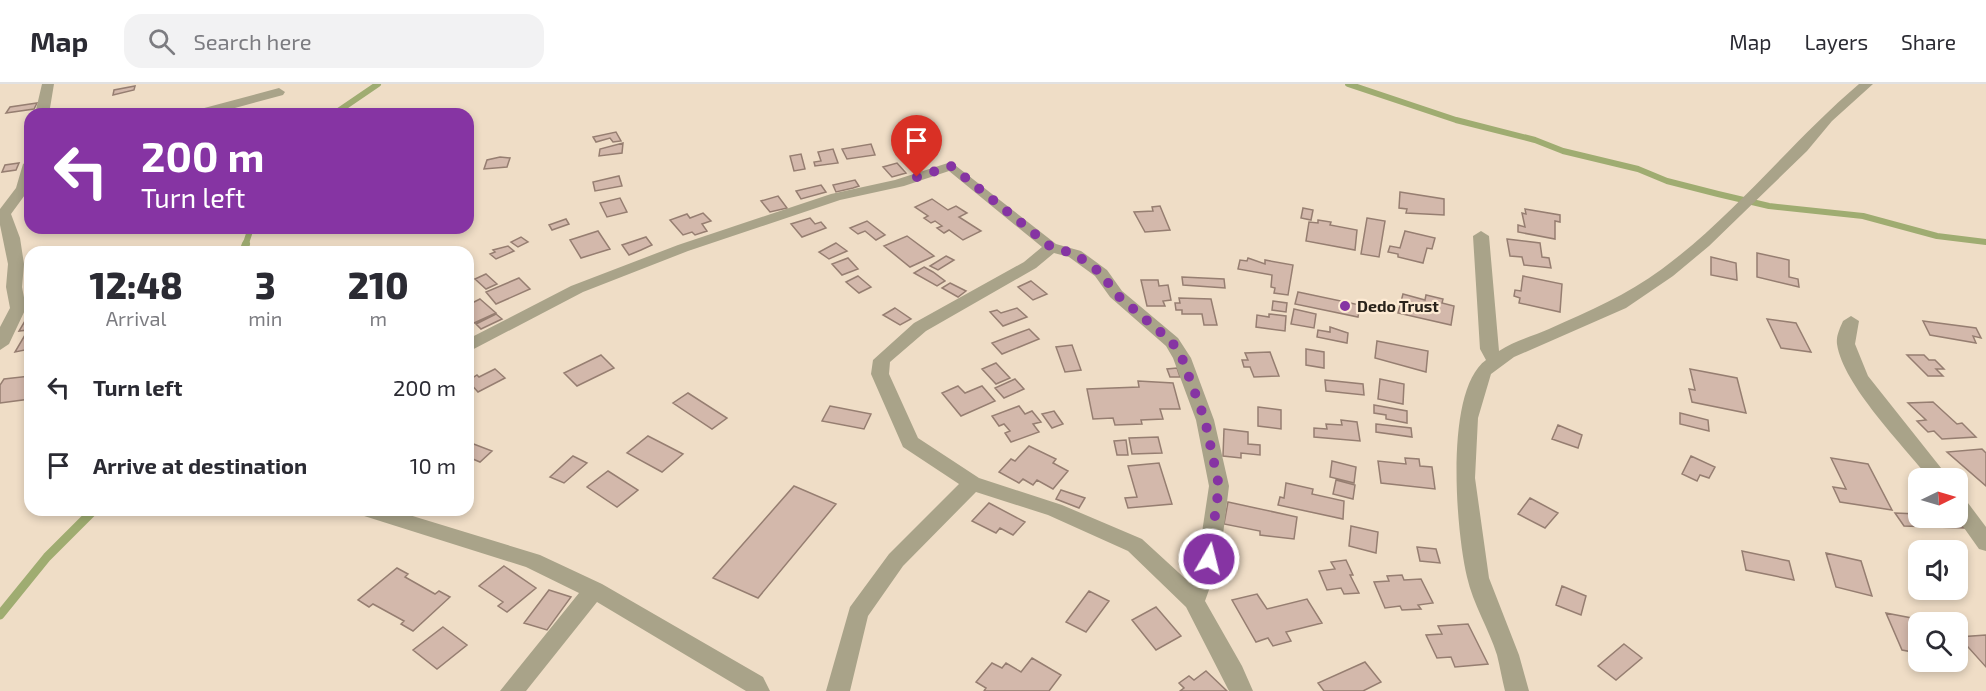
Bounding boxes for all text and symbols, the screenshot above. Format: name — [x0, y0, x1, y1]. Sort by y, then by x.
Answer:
search box — [124, 14, 544, 68]
text: Map — [30, 24, 88, 58]
icon: search — [145, 25, 178, 58]
text: Search here — [193, 28, 312, 54]
text: Map — [1729, 29, 1771, 54]
text: Layers — [1804, 29, 1868, 54]
text: Share — [1901, 29, 1956, 54]
pin — [891, 115, 942, 177]
icon: arrive — [900, 124, 933, 157]
text: 200 m — [141, 130, 264, 180]
icon: left — [42, 132, 120, 210]
text: Turn left — [141, 181, 245, 213]
text: 12:48 — [89, 263, 183, 306]
text: 3 — [255, 263, 276, 306]
text: 210 — [348, 263, 409, 306]
place label: Dedo Trust — [1357, 296, 1439, 315]
marker: Dedo Trust — [1338, 299, 1352, 313]
text: Arrival — [106, 306, 167, 330]
text: min — [248, 306, 282, 330]
text: m — [369, 306, 387, 330]
icon: left — [42, 371, 75, 404]
text: Turn left — [93, 374, 182, 400]
text: 200 m — [393, 374, 456, 400]
icon: arrive — [42, 449, 75, 482]
text: Arrive at destination — [93, 452, 307, 478]
text: 10 m — [410, 452, 456, 478]
north arrow — [1908, 468, 1968, 528]
map controls — [1908, 468, 1968, 672]
position arrow — [1177, 527, 1241, 591]
button: sound — [1908, 540, 1968, 600]
button: search — [1908, 612, 1968, 672]

